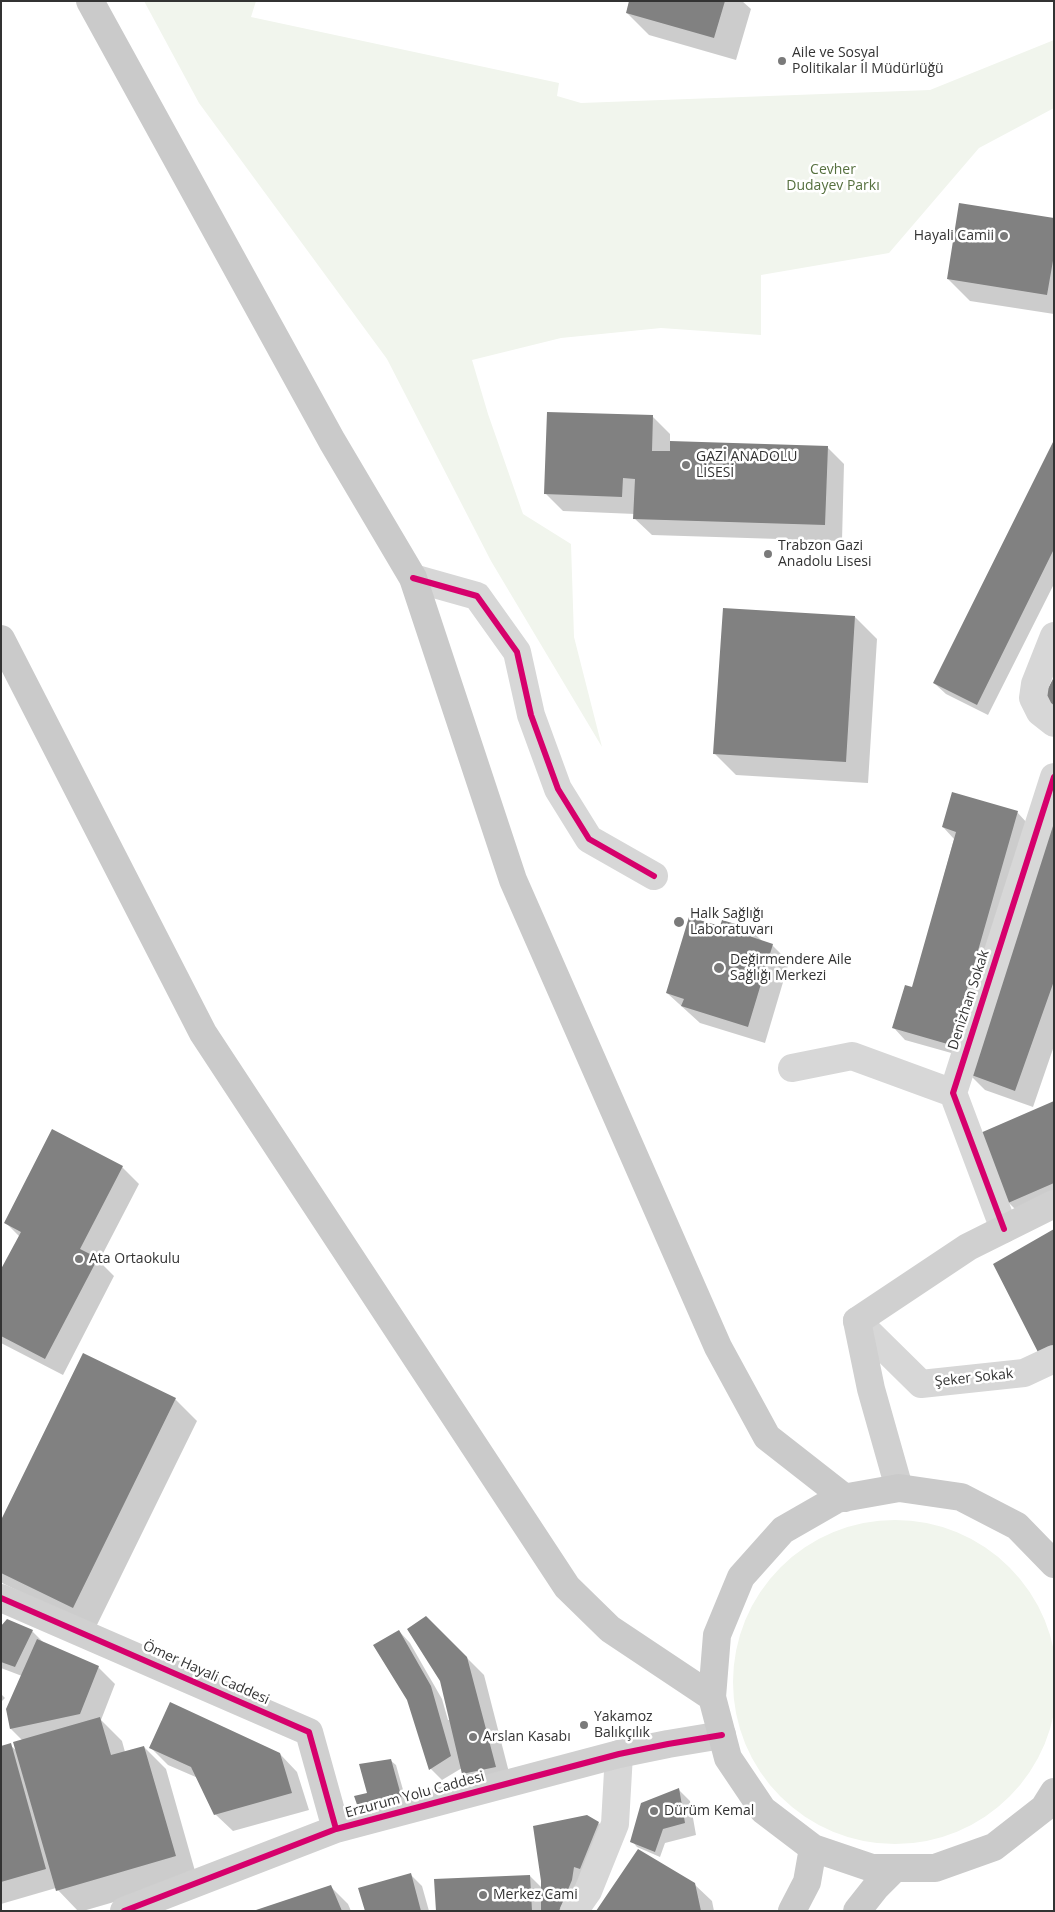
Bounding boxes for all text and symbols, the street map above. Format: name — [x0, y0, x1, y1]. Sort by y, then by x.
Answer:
place label: Aile ve Sosyal Politikalar İl Müdürlüğü — [792, 45, 944, 78]
marker: Aile ve Sosyal Politikalar İl Müdürlüğü — [776, 55, 788, 67]
park label: Cevher Dudayev Parkı — [786, 162, 880, 194]
place label: Hayali Camii — [914, 228, 994, 244]
marker: Hayali Camii — [998, 230, 1010, 242]
place label: GAZİ ANADOLU LİSESİ — [696, 449, 797, 482]
marker: GAZİ ANADOLU LİSESİ — [680, 459, 692, 471]
place label: Trabzon Gazi Anadolu Lisesi — [778, 538, 872, 570]
marker: Trabzon Gazi Anadolu Lisesi — [762, 548, 774, 560]
place label: Halk Sağlığı Laboratuvarı — [690, 906, 773, 939]
marker: Halk Sağlığı Laboratuvarı — [672, 915, 686, 929]
street label: Denizhan Sokak — [945, 948, 993, 1052]
place label: Değirmendere Aile Sağlığı Merkezi — [730, 952, 852, 984]
marker: Değirmendere Aile Sağlığı Merkezi — [712, 961, 726, 975]
place label: Ata Ortaokulu — [89, 1251, 180, 1267]
marker: Ata Ortaokulu — [73, 1253, 85, 1265]
street label: Şeker Sokak — [934, 1366, 1014, 1390]
street label: Ömer Hayali Caddesi — [140, 1638, 272, 1708]
place label: Yakamoz Balıkçılık — [594, 1709, 653, 1741]
marker: Yakamoz Balıkçılık — [578, 1719, 590, 1731]
place label: Arslan Kasabı — [483, 1729, 571, 1745]
marker: Arslan Kasabı — [467, 1731, 479, 1743]
street label: Erzurum Yolu Caddesi — [344, 1768, 486, 1822]
place label: Dürüm Kemal — [664, 1803, 754, 1819]
marker: Dürüm Kemal — [648, 1805, 660, 1817]
place label: Merkez Cami — [493, 1887, 578, 1903]
marker: Merkez Cami — [477, 1889, 489, 1901]

